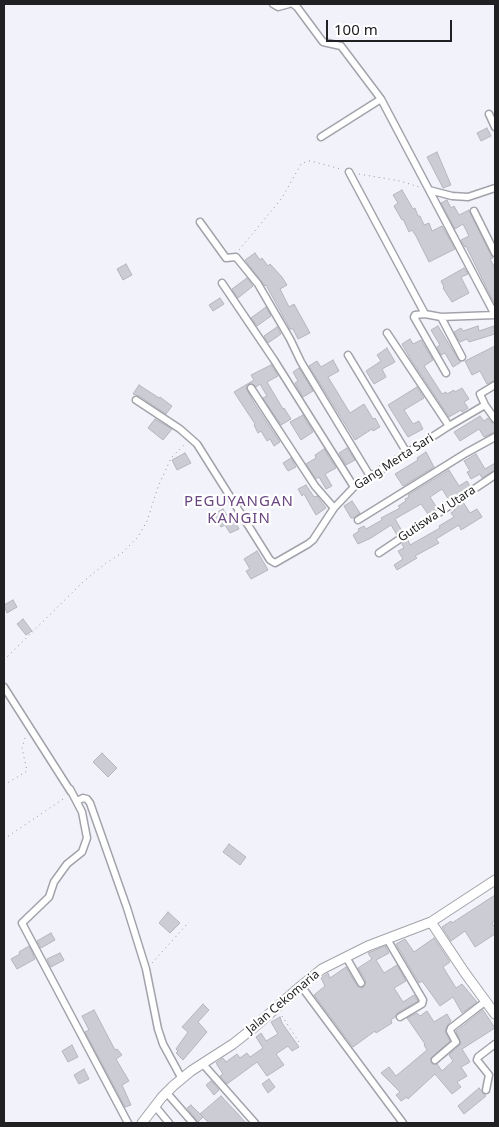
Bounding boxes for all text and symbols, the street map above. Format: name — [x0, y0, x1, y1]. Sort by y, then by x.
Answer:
scale bar — [329, 10, 455, 42]
text: 100 m — [334, 19, 378, 39]
street label: Gang Merta Sari — [352, 431, 436, 493]
street label: Gutiswa V Utara — [396, 483, 478, 545]
district label: PEGUYANGAN KANGIN — [183, 493, 295, 528]
street label: Jalan Cekomaria — [243, 967, 323, 1037]

